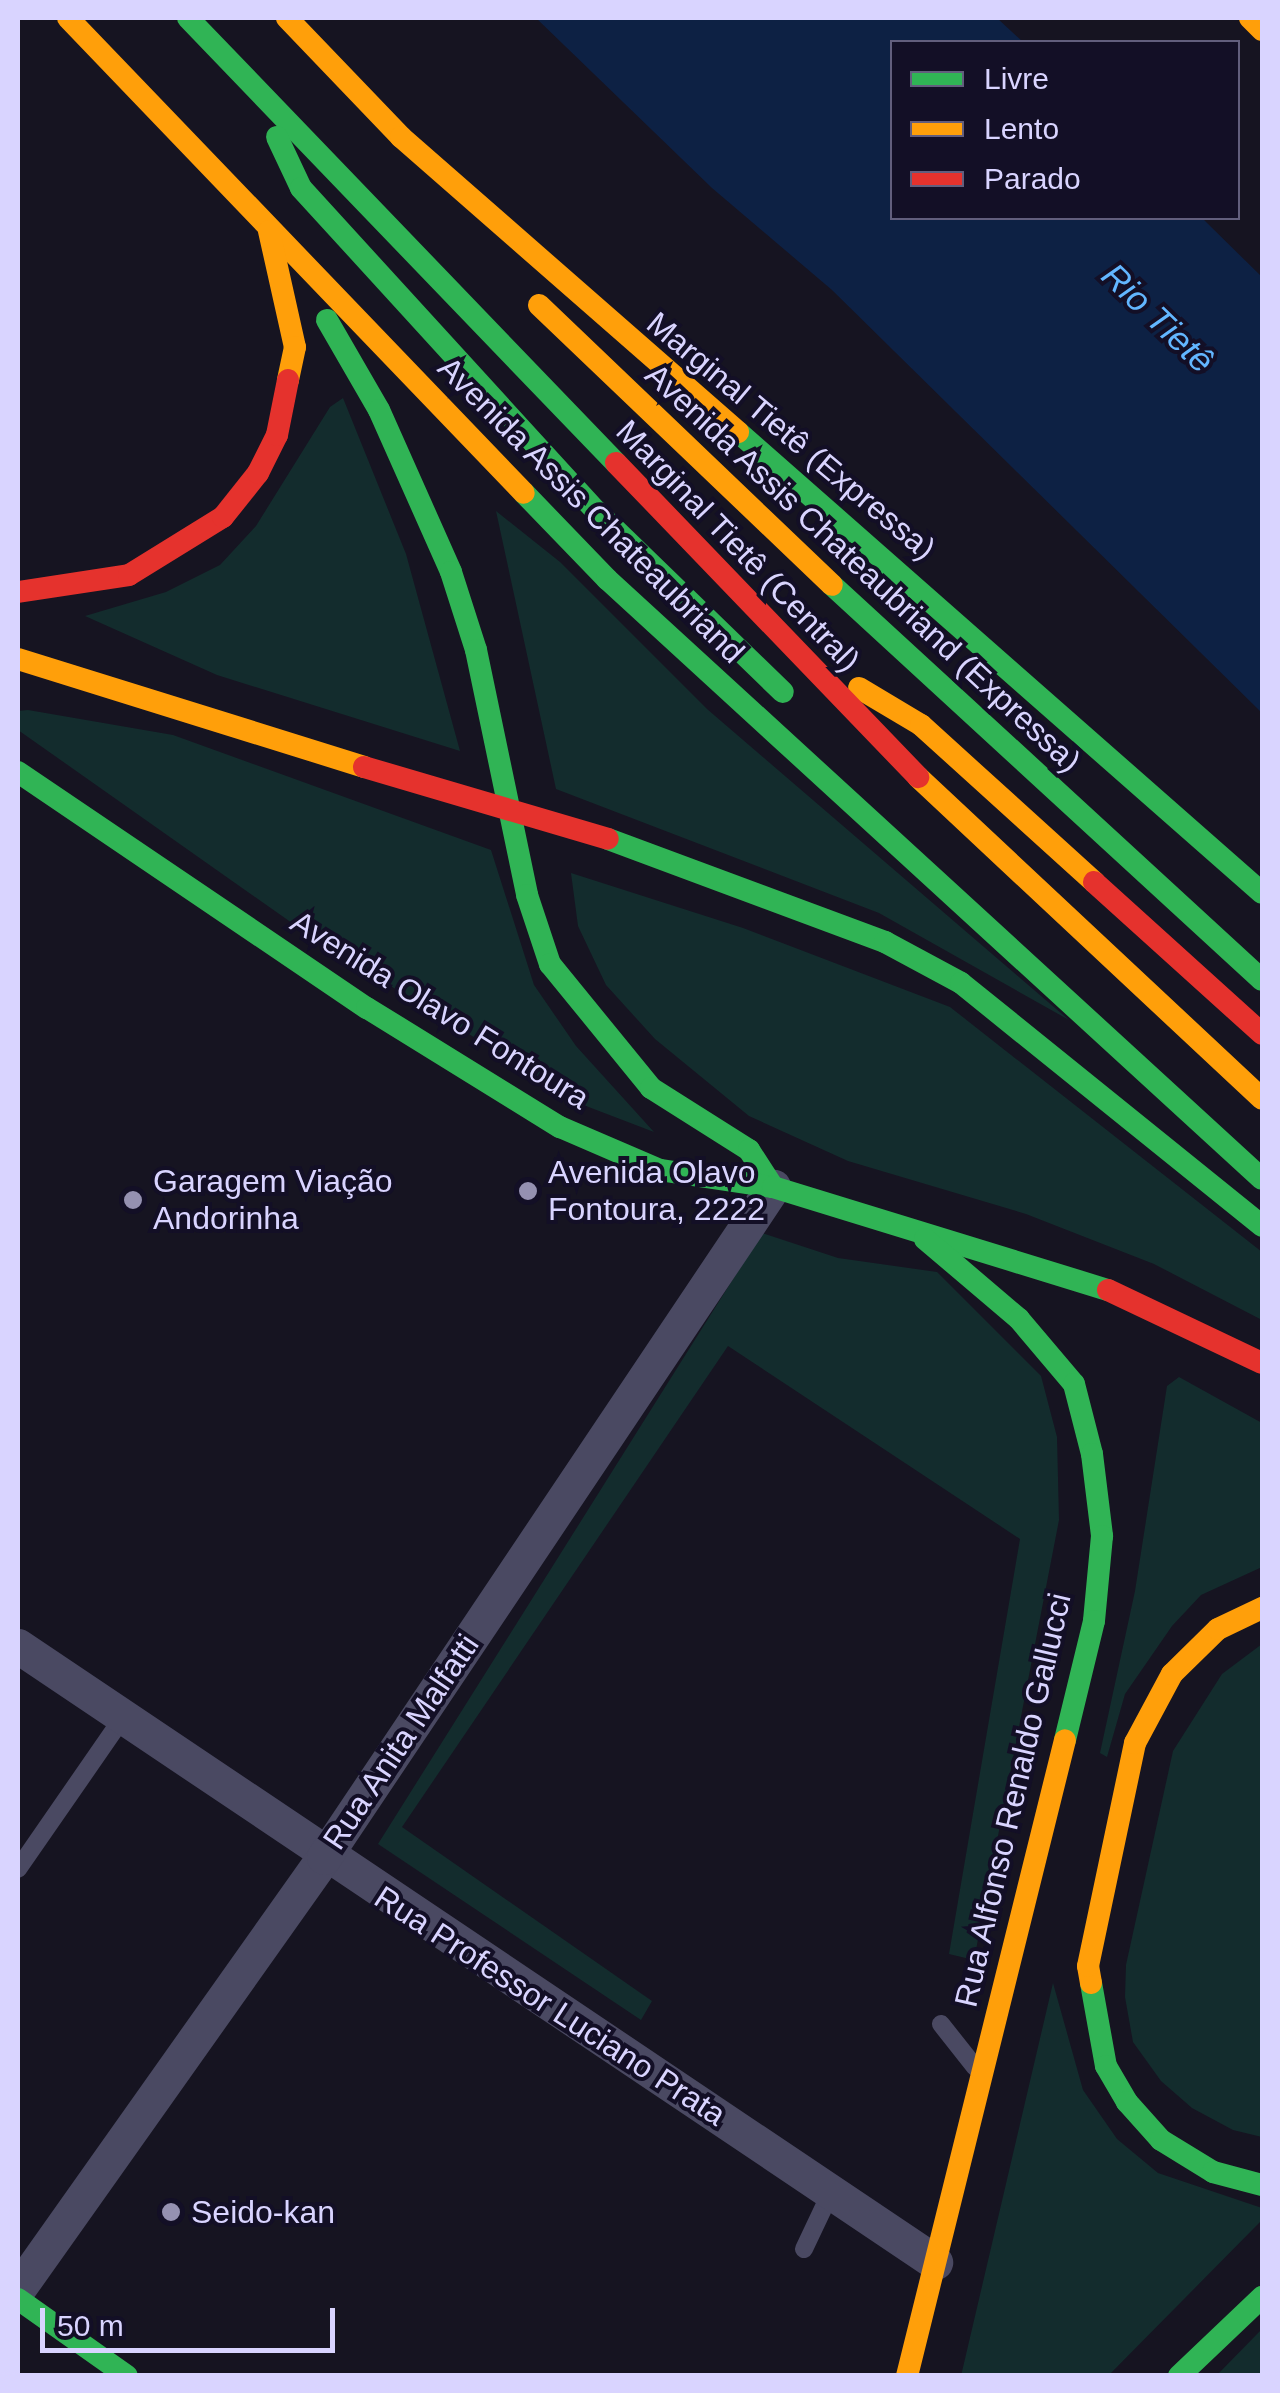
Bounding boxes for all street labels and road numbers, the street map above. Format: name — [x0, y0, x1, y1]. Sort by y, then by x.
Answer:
street label: Marginal Tietê (Expressa) — [639, 304, 943, 568]
street label: Avenida Assis Chateaubriand — [429, 348, 753, 672]
street label: Avenida Assis Chateaubriand (Expressa) — [637, 355, 1089, 781]
street label: Marginal Tietê (Central) — [608, 412, 868, 680]
street label: Avenida Olavo Fontoura — [284, 902, 596, 1118]
street label: Rua Alfonso Renaldo Gallucci — [946, 1589, 1080, 2011]
street label: Rua Anita Malfatti — [314, 1627, 488, 1857]
street label: Rua Professor Luciano Prata — [367, 1878, 733, 2134]

